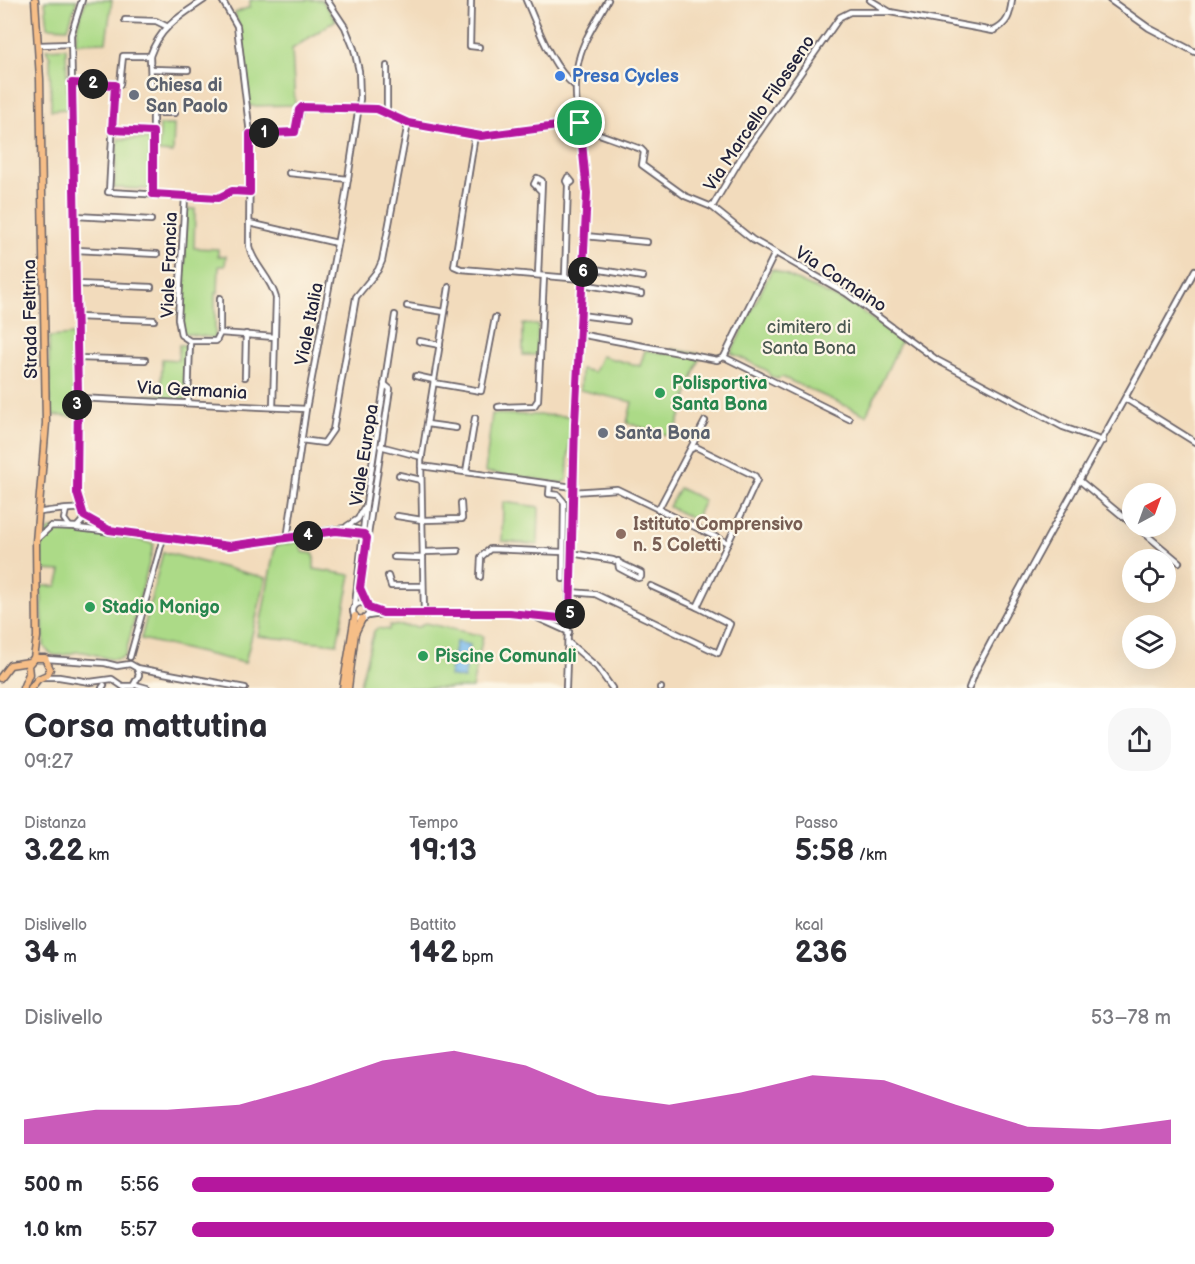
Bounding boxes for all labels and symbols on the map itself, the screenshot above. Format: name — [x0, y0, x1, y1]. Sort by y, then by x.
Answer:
street label: Via Marcello Filosseno — [699, 31, 819, 195]
place label: Presa Cycles — [572, 66, 679, 87]
pin: 2 — [78, 69, 108, 99]
marker: Presa Cycles — [553, 69, 567, 83]
place label: Chiesa di San Paolo — [146, 75, 228, 117]
marker: Chiesa di San Paolo — [127, 88, 141, 102]
pin — [554, 97, 605, 148]
pin: 1 — [249, 118, 279, 148]
street label: Viale Francia — [157, 212, 182, 318]
street label: Via Cornaino — [791, 242, 890, 317]
pin: 6 — [568, 257, 598, 287]
street label: Strada Feltrina — [19, 259, 42, 379]
street label: Viale Italia — [291, 281, 328, 367]
park label: cimitero di Santa Bona — [762, 317, 856, 359]
place label: Polisportiva Santa Bona — [672, 373, 768, 415]
street label: Via Germania — [136, 377, 248, 404]
marker: Polisportiva Santa Bona — [653, 386, 667, 400]
pin: 3 — [62, 390, 92, 420]
street label: Viale Europa — [346, 402, 383, 508]
place label: Santa Bona — [615, 423, 711, 444]
marker: Santa Bona — [596, 426, 610, 440]
north arrow — [1122, 483, 1176, 537]
place label: Istituto Comprensivo n. 5 Coletti — [633, 514, 803, 556]
pin: 4 — [293, 521, 323, 551]
marker: Istituto Comprensivo n. 5 Coletti — [614, 527, 628, 541]
place label: Stadio Monigo — [102, 597, 220, 618]
pin: 5 — [555, 599, 585, 629]
marker: Stadio Monigo — [83, 600, 97, 614]
place label: Piscine Comunali — [435, 646, 577, 667]
marker: Piscine Comunali — [416, 649, 430, 663]

